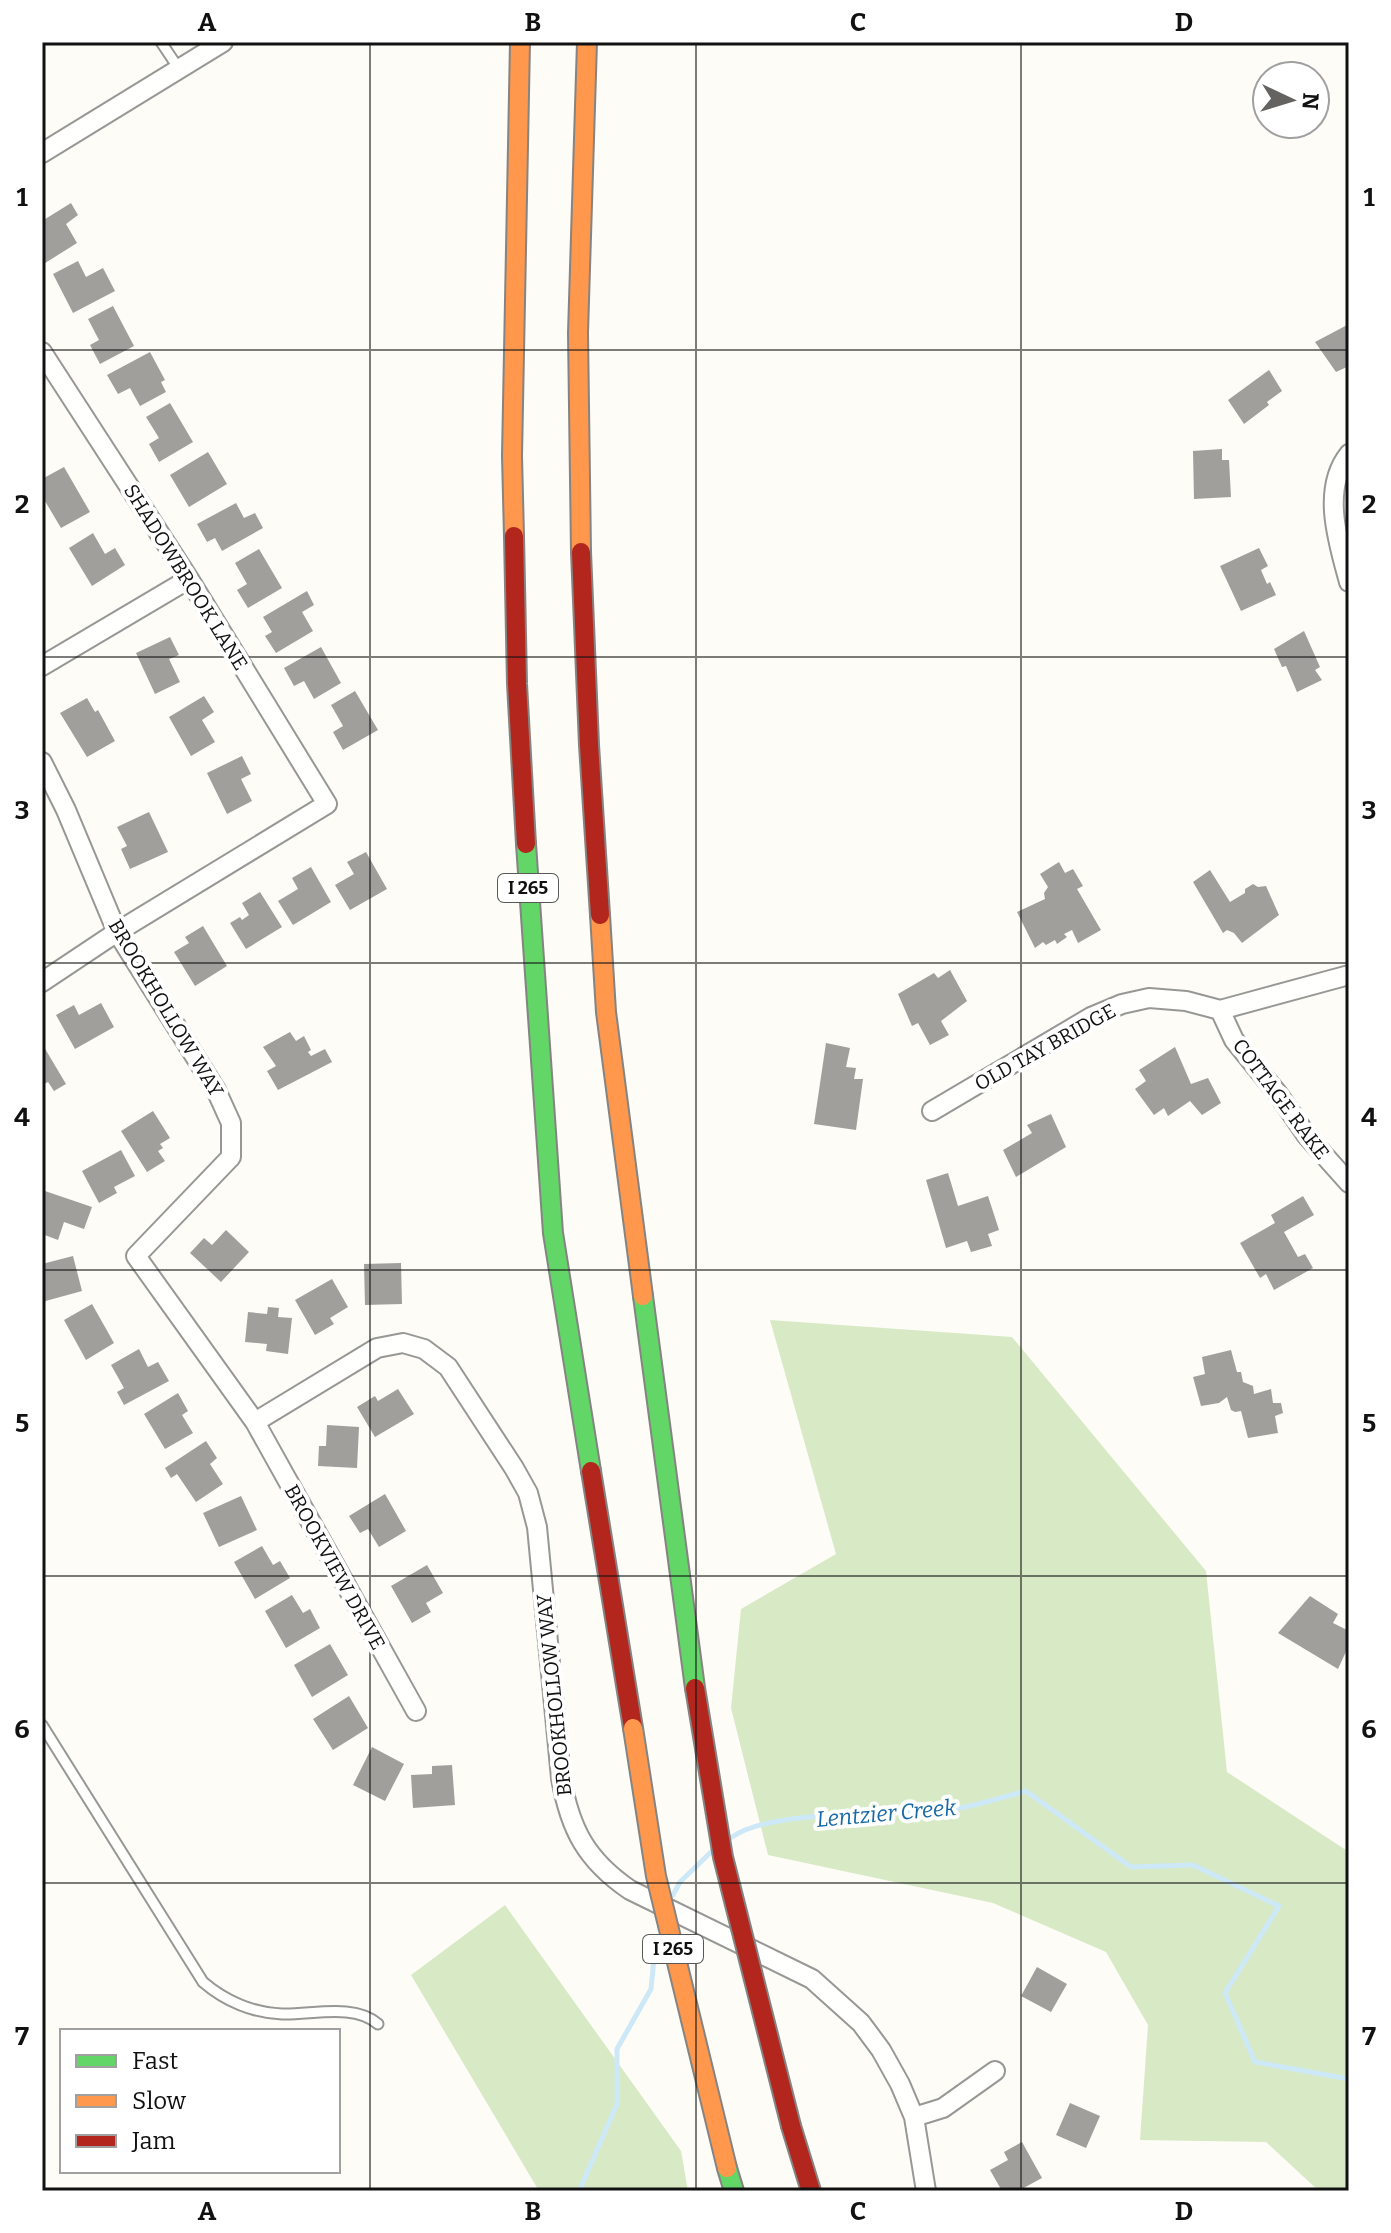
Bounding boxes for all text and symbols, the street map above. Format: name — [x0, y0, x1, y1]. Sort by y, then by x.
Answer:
text: A — [198, 7, 217, 38]
text: B — [525, 7, 541, 38]
text: C — [850, 7, 866, 38]
text: D — [1175, 7, 1193, 38]
north arrow — [1251, 60, 1331, 140]
text: N — [1296, 92, 1325, 111]
text: 1 — [16, 182, 28, 213]
text: 1 — [1363, 182, 1375, 213]
street label: SHADOWBROOK LANE — [119, 480, 253, 674]
text: 2 — [15, 489, 29, 520]
text: 2 — [1362, 489, 1376, 520]
text: 3 — [15, 795, 29, 826]
text: 3 — [1362, 795, 1376, 826]
road number: I 265 — [498, 874, 558, 902]
street label: BROOKHOLLOW WAY — [103, 915, 229, 1101]
street label: OLD TAY BRIDGE — [970, 998, 1120, 1096]
street label: COTTAGE RAKE — [1228, 1034, 1334, 1164]
text: 4 — [14, 1102, 30, 1133]
text: 4 — [1361, 1102, 1377, 1133]
text: 5 — [15, 1408, 29, 1439]
text: 5 — [1362, 1408, 1376, 1439]
street label: BROOKVIEW DRIVE — [280, 1480, 390, 1654]
street label: BROOKHOLLOW WAY — [531, 1593, 577, 1797]
text: 6 — [14, 1714, 30, 1745]
text: 6 — [1361, 1714, 1377, 1745]
water label: Lentzier Creek — [815, 1794, 958, 1833]
road number: I 265 — [643, 1935, 703, 1963]
text: 7 — [15, 2021, 29, 2052]
text: 7 — [1362, 2021, 1376, 2052]
legend — [60, 2029, 340, 2173]
text: Fast — [132, 2047, 178, 2075]
text: Slow — [132, 2087, 187, 2115]
text: Jam — [131, 2127, 176, 2155]
text: A — [198, 2196, 217, 2227]
text: B — [525, 2196, 541, 2227]
text: C — [850, 2196, 866, 2227]
text: D — [1175, 2196, 1193, 2227]

